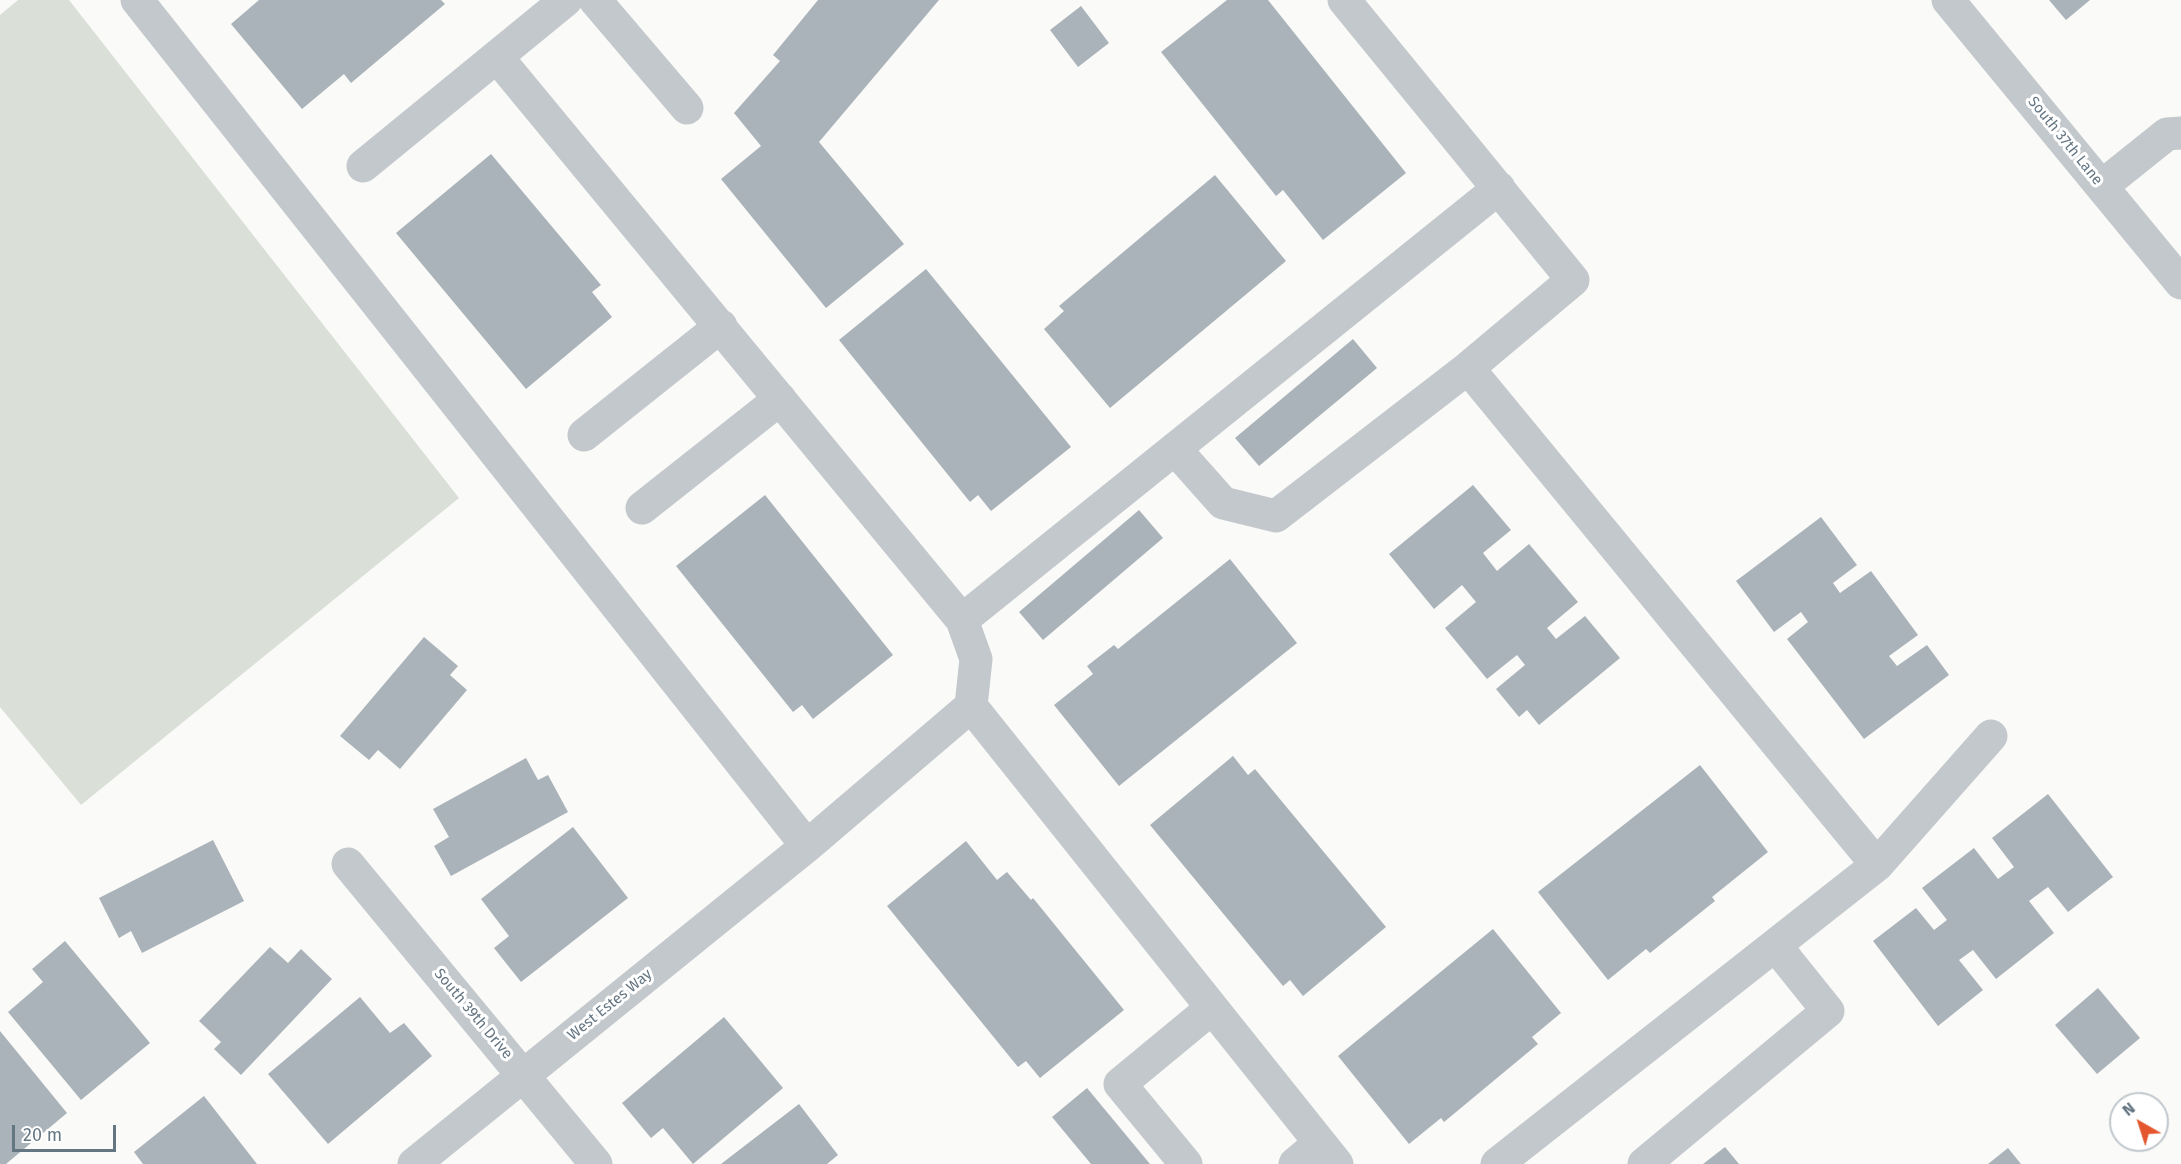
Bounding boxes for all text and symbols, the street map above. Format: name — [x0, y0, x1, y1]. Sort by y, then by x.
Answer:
street label: South 37th Lane — [2024, 93, 2106, 189]
street label: South 39th Drive — [430, 965, 516, 1063]
street label: West Estes Way — [564, 965, 656, 1045]
north arrow — [2109, 1092, 2169, 1152]
text: N — [2119, 1098, 2139, 1120]
scale bar — [15, 1113, 118, 1151]
text: 20 m — [23, 1124, 62, 1146]

